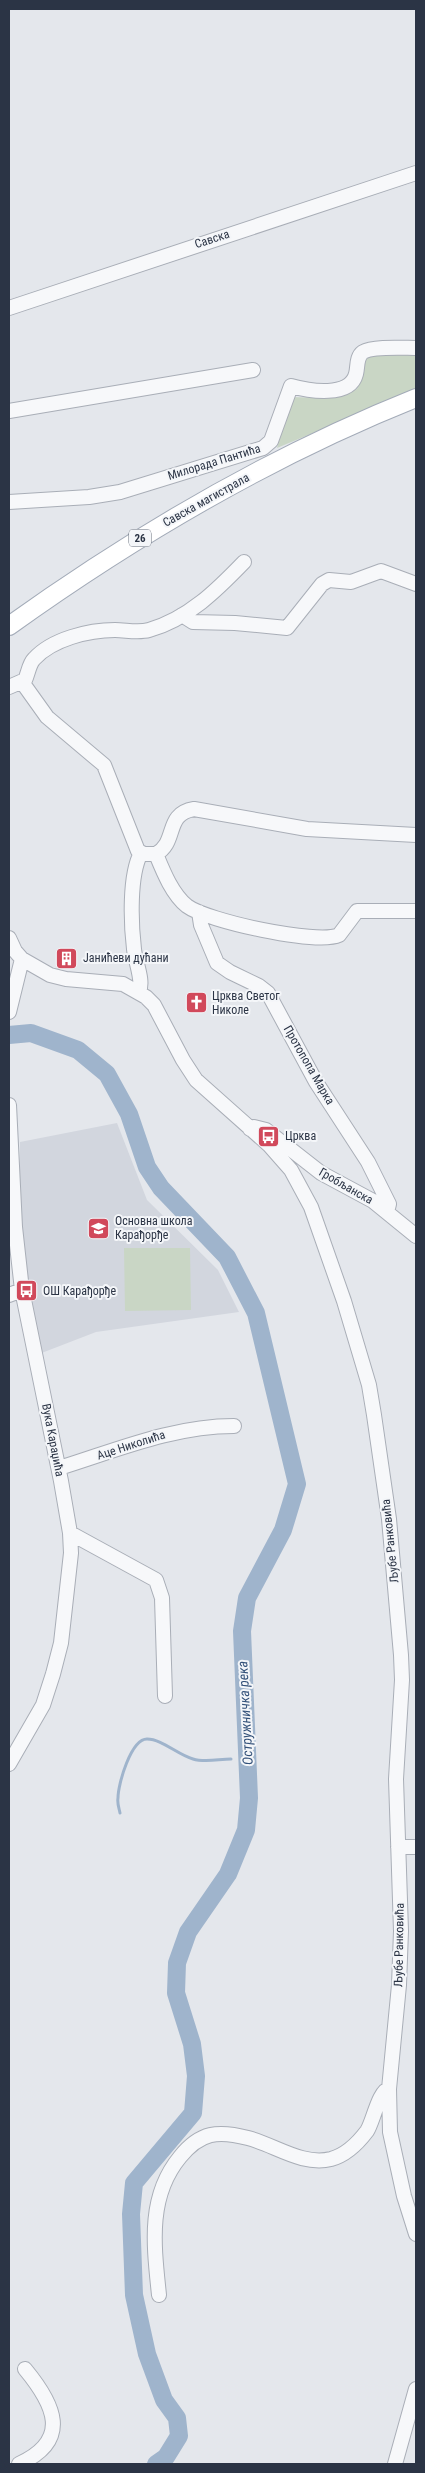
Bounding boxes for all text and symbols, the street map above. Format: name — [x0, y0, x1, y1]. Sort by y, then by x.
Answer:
street label: Савска — [193, 227, 231, 251]
street label: Милорада Пантића — [166, 441, 262, 483]
street label: Савска магистрала — [160, 470, 252, 530]
road number: 26 — [129, 530, 151, 546]
building icon: Јанићеви дућани — [55, 946, 79, 970]
place label: Јанићеви дућани — [83, 951, 169, 965]
place label: Црква Светог Николе — [212, 989, 280, 1017]
church icon: Црква Светог Николе — [184, 991, 208, 1015]
street label: Протопопа Марка — [281, 1023, 337, 1107]
bus stop icon: Црква — [257, 1124, 281, 1148]
place label: Црква — [285, 1129, 316, 1143]
street label: Гробљанска — [316, 1165, 376, 1207]
place label: Основна школа Карађорђе — [115, 1214, 193, 1242]
school or university icon: Основна школа Карађорђе — [87, 1216, 111, 1240]
bus stop icon: ОШ Карађорђе — [15, 1279, 39, 1303]
place label: ОШ Карађорђе — [43, 1284, 116, 1298]
street label: Вука Караџића — [39, 1402, 67, 1478]
street label: Аце Николића — [95, 1427, 167, 1463]
street label: Љубе Ранковића — [379, 1498, 401, 1584]
water label: Остружничка река — [234, 1661, 256, 1765]
street label: Љубе Ранковића — [391, 1902, 407, 1987]

